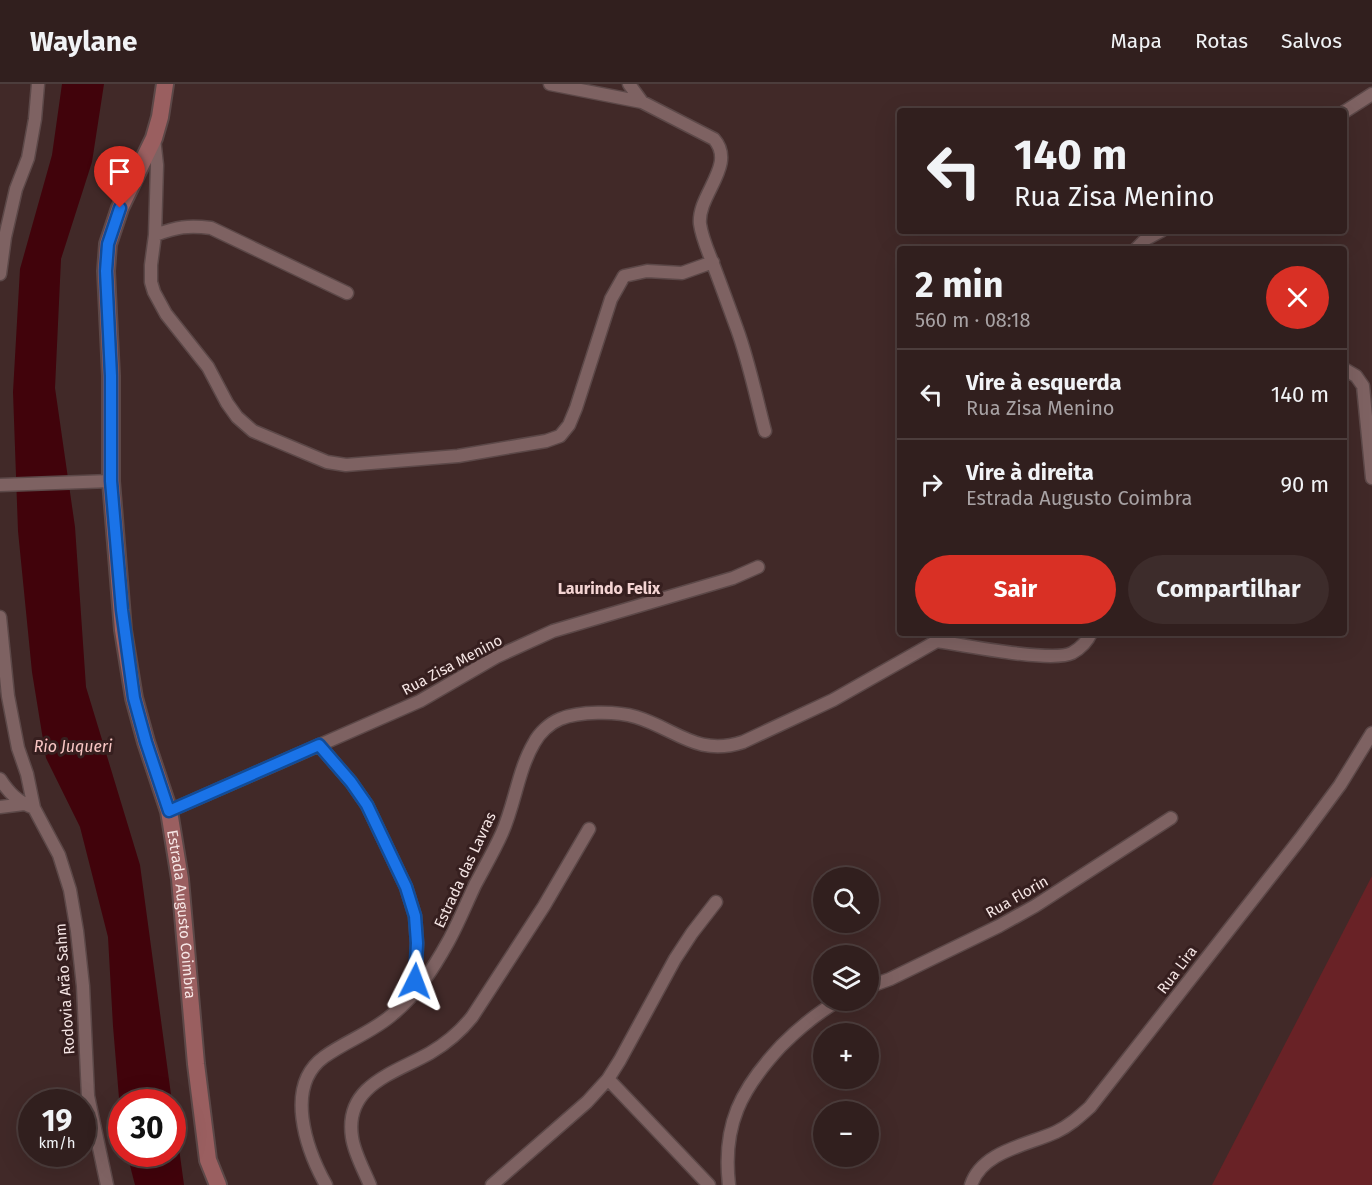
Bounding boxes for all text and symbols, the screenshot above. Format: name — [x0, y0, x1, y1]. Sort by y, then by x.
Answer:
text: Waylane — [30, 25, 137, 58]
text: Mapa — [1111, 28, 1162, 54]
text: Rotas — [1195, 28, 1248, 54]
text: Salvos — [1281, 28, 1342, 54]
text: 140 m — [1014, 130, 1127, 180]
icon: left — [915, 132, 993, 210]
pin — [94, 146, 145, 208]
icon: arrive — [103, 155, 136, 188]
text: Rua Zisa Menino — [1014, 181, 1215, 213]
text: 2 min — [915, 263, 1004, 307]
button: close — [1266, 266, 1329, 329]
text: 560 m · 08:18 — [915, 308, 1031, 332]
text: Vire à esquerda — [966, 369, 1122, 396]
icon: left — [915, 378, 948, 411]
text: 140 m — [1271, 381, 1329, 408]
text: Rua Zisa Menino — [966, 396, 1115, 420]
text: Vire à direita — [966, 459, 1094, 486]
icon: right — [915, 468, 948, 501]
text: 90 m — [1280, 471, 1329, 498]
text: Estrada Augusto Coimbra — [966, 486, 1192, 510]
button: Sair — [915, 555, 1116, 624]
button: Compartilhar — [1128, 555, 1329, 624]
district label: Laurindo Felix — [558, 579, 661, 598]
street label: Rua Zisa Menino — [399, 631, 505, 699]
water label: Rio Juqueri — [34, 737, 113, 756]
street label: Estrada das Lavras — [430, 809, 500, 931]
street label: Estrada Augusto Coimbra — [163, 828, 199, 1000]
map controls — [813, 867, 879, 1167]
button: search — [813, 867, 879, 933]
street label: Rua Florin — [983, 872, 1051, 922]
street label: Rodovia Arão Sahm — [51, 923, 79, 1055]
street label: Rua Lira — [1153, 943, 1201, 997]
button: layers — [813, 945, 879, 1011]
position arrow — [383, 949, 447, 1013]
button: + — [813, 1023, 879, 1089]
speed limit sign: 30 — [108, 1089, 186, 1167]
button: − — [813, 1101, 879, 1167]
text: 19 — [42, 1103, 72, 1139]
text: km/h — [38, 1134, 76, 1152]

